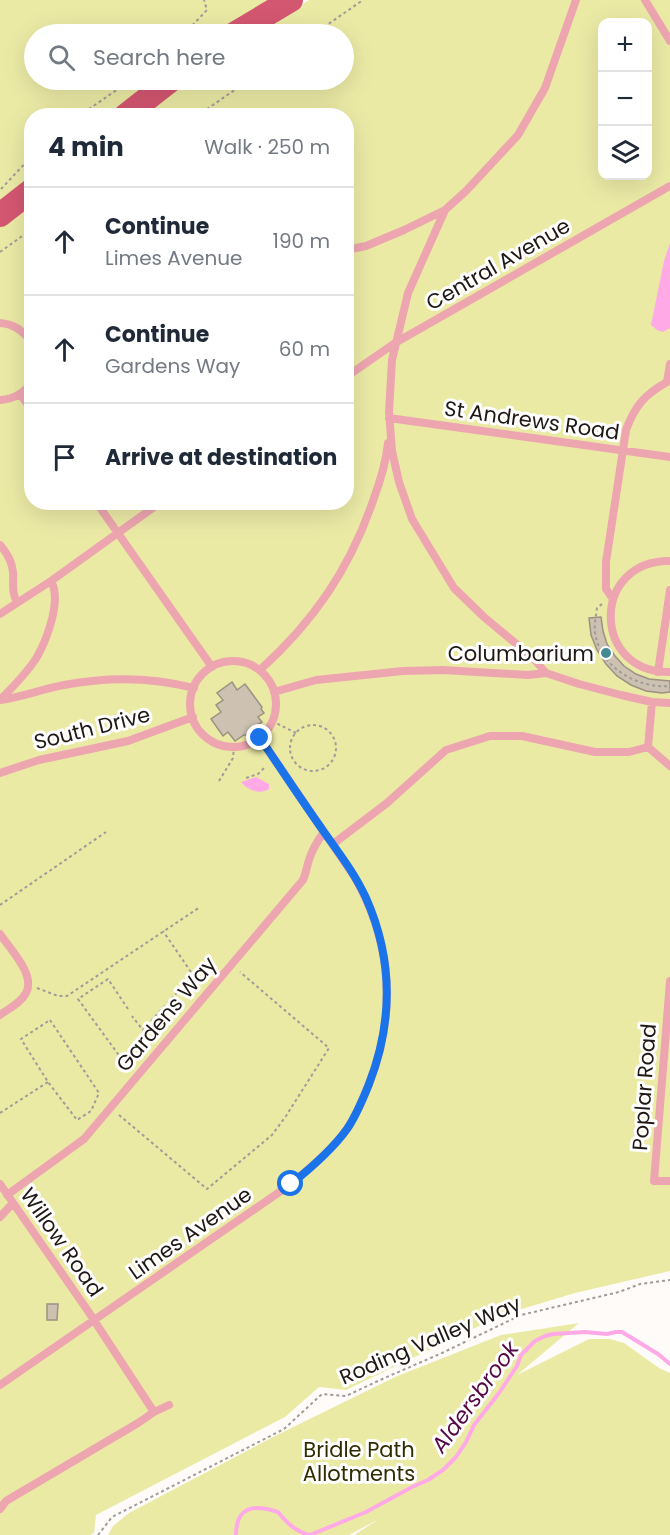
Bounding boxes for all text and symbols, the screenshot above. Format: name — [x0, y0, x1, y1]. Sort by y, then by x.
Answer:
map controls — [598, 18, 652, 180]
button: + — [598, 18, 652, 72]
search box — [24, 24, 354, 90]
icon: search — [45, 41, 78, 74]
text: Search here — [93, 42, 226, 73]
button: − — [598, 72, 652, 126]
button: layers — [598, 126, 652, 180]
text: 4 min — [48, 129, 124, 165]
text: Walk · 250 m — [204, 133, 330, 161]
text: Continue — [105, 211, 209, 242]
street label: Central Avenue — [421, 211, 575, 317]
icon: ahead — [48, 225, 81, 258]
text: 190 m — [273, 227, 330, 255]
text: Limes Avenue — [105, 244, 242, 272]
text: Continue — [105, 319, 209, 350]
icon: ahead — [48, 333, 81, 366]
text: 60 m — [279, 335, 330, 363]
text: Gardens Way — [105, 352, 240, 380]
street label: St Andrews Road — [443, 393, 621, 447]
icon: arrive — [48, 441, 81, 474]
text: Arrive at destination — [105, 442, 337, 473]
place label: Columbarium — [448, 639, 594, 668]
marker: Columbarium — [599, 646, 613, 660]
street label: South Drive — [31, 700, 153, 756]
route end — [246, 724, 272, 750]
street label: Gardens Way — [109, 950, 223, 1078]
street label: Poplar Road — [625, 1023, 663, 1151]
route start — [277, 1170, 303, 1196]
street label: Limes Avenue — [123, 1180, 257, 1286]
street label: Willow Road — [14, 1182, 110, 1302]
street label: Roding Valley Way — [335, 1289, 525, 1391]
water label: Aldersbrook — [423, 1334, 527, 1460]
park label: Bridle Path Allotments — [303, 1435, 415, 1488]

